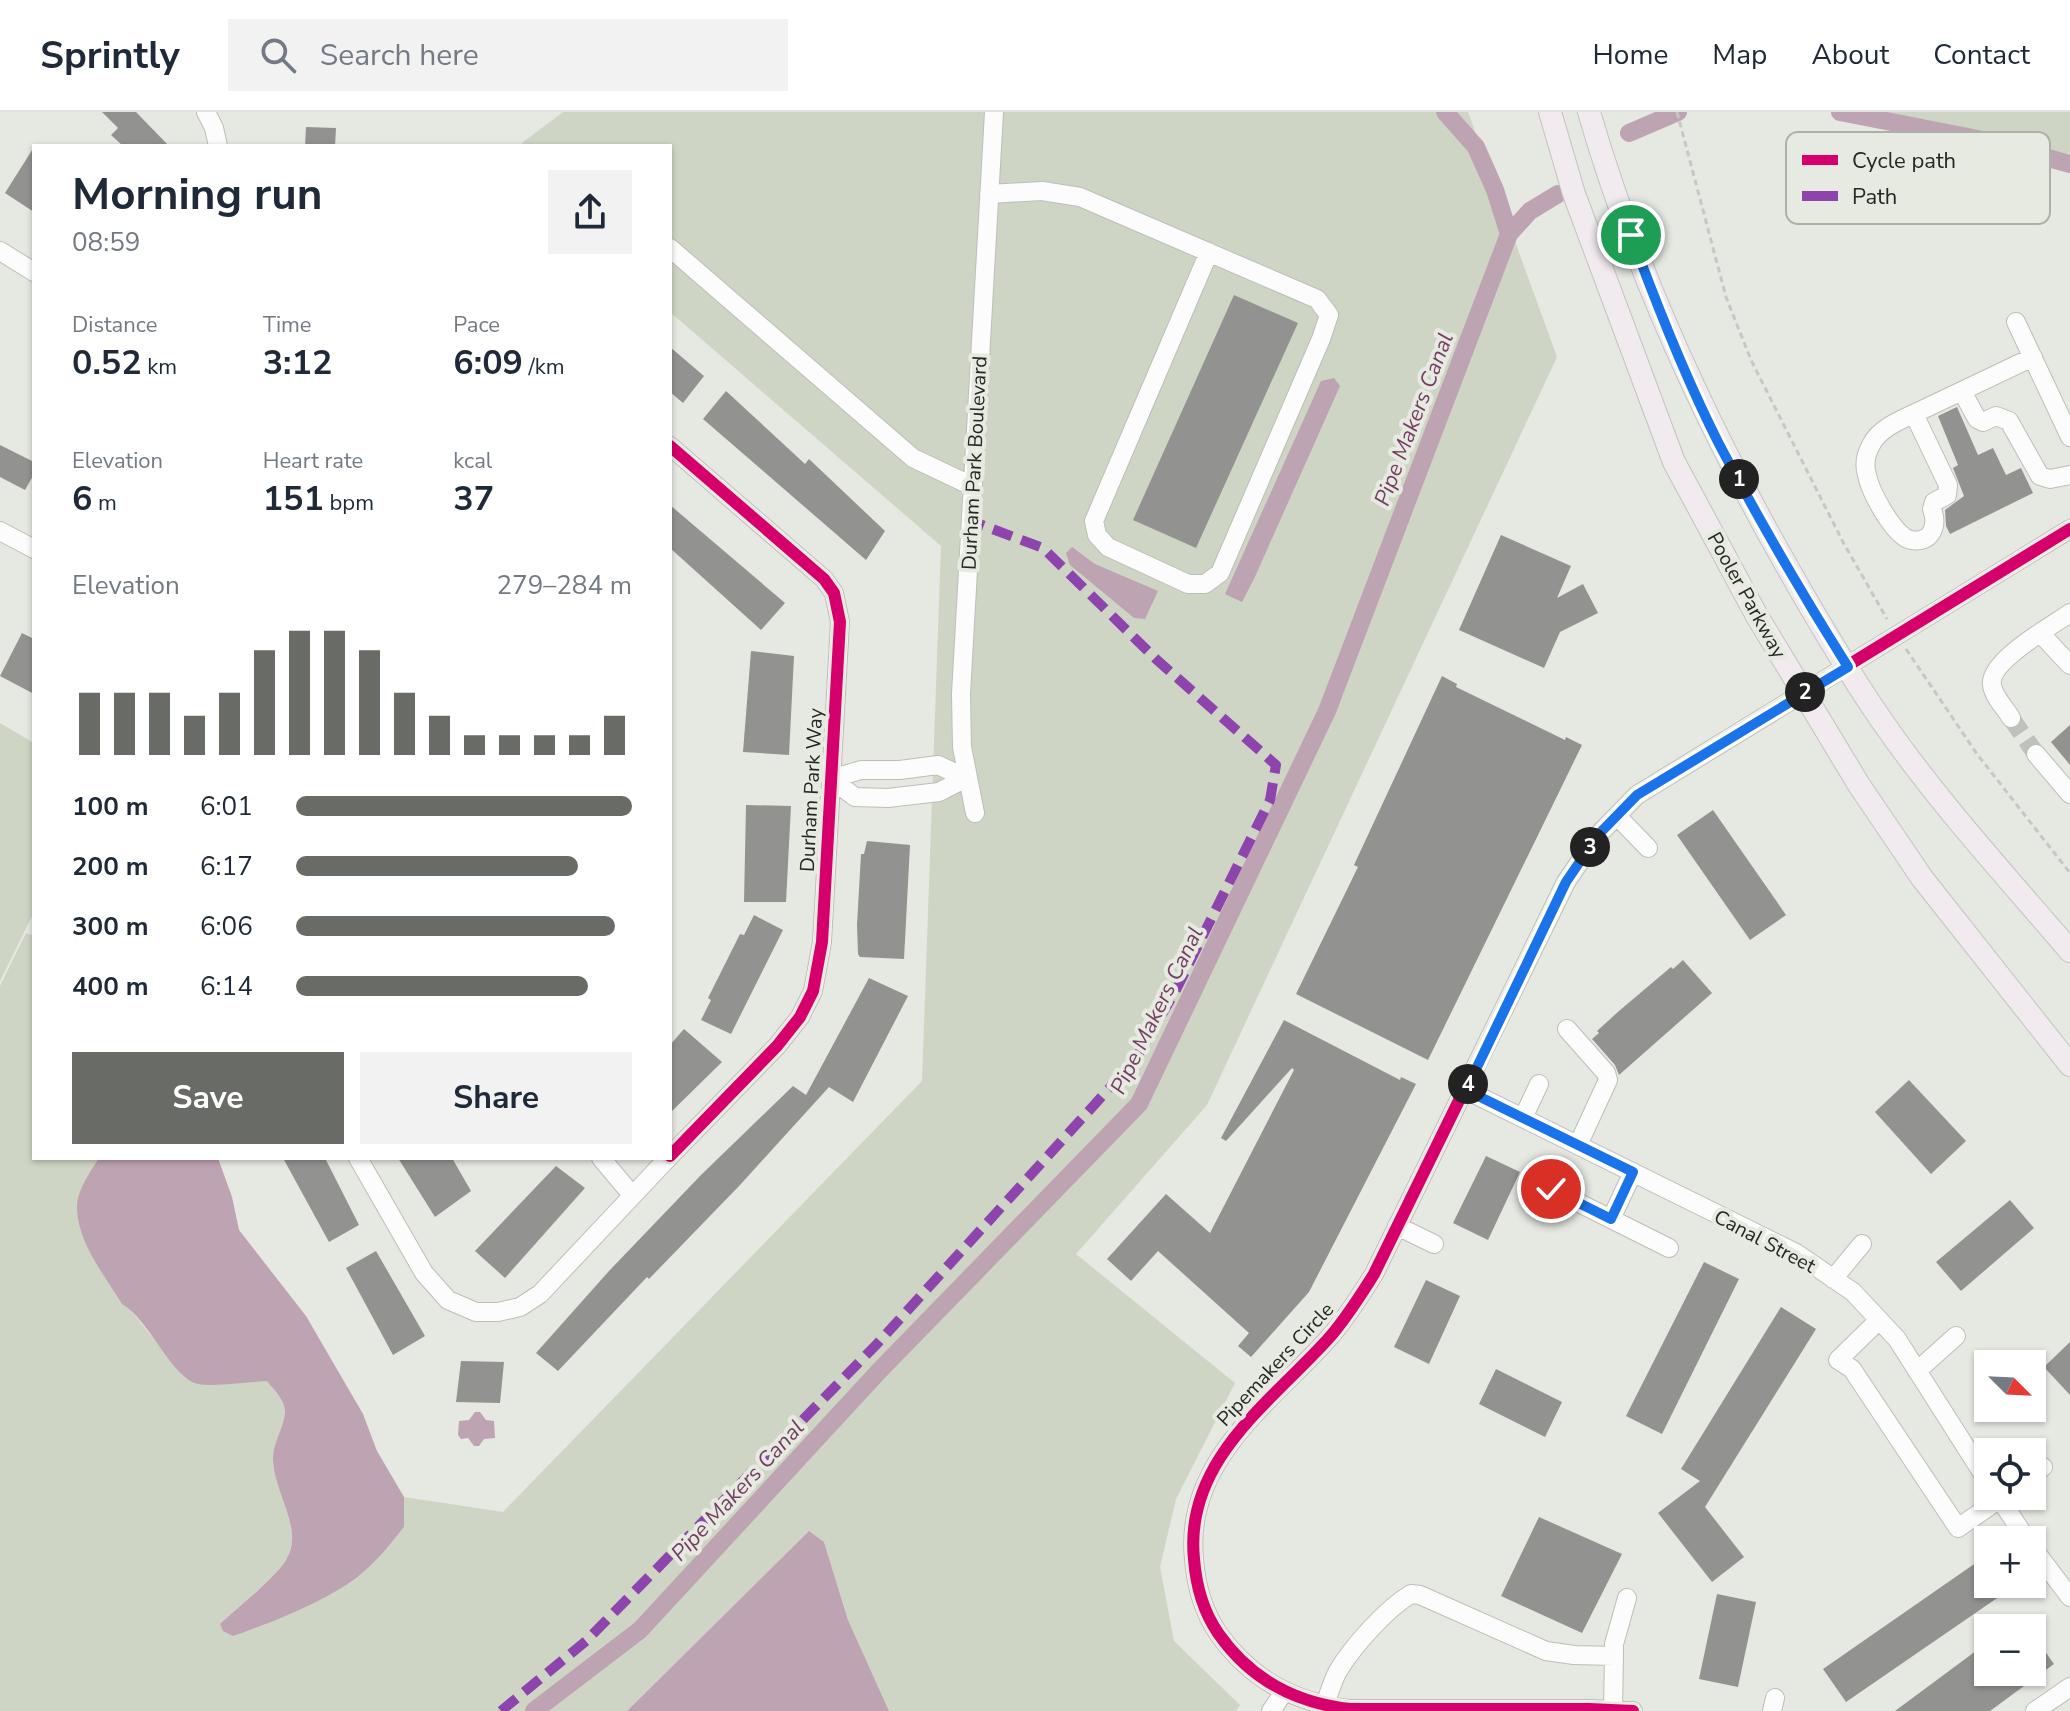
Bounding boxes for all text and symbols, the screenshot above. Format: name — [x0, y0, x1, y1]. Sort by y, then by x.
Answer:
search box — [228, 19, 788, 91]
text: Sprintly — [40, 30, 180, 81]
icon: search — [256, 33, 300, 77]
text: Search here — [320, 35, 479, 76]
text: Home — [1593, 36, 1668, 74]
text: Map — [1712, 36, 1767, 74]
text: About — [1811, 36, 1889, 74]
text: Contact — [1933, 36, 2030, 74]
legend — [1786, 132, 2050, 224]
text: Cycle path — [1852, 146, 1956, 176]
text: Morning run — [72, 165, 322, 225]
button: share — [548, 170, 632, 254]
text: Path — [1852, 182, 1897, 212]
pin — [1597, 201, 1665, 269]
icon: arrive — [1609, 213, 1653, 257]
text: 08:59 — [72, 225, 140, 260]
text: Distance — [72, 310, 157, 340]
text: Time — [263, 310, 312, 340]
text: Pace — [453, 310, 500, 340]
water label: Pipe Makers Canal — [1367, 329, 1461, 510]
text: 0.52 — [72, 340, 142, 386]
text: 3:12 — [263, 340, 332, 386]
text: 6:09 — [453, 340, 523, 386]
text: km — [142, 352, 177, 382]
text: /km — [523, 352, 565, 382]
street label: Durham Park Boulevard — [955, 355, 994, 571]
text: Elevation — [72, 446, 163, 476]
text: Heart rate — [263, 446, 363, 476]
text: kcal — [453, 446, 492, 476]
pin: 1 — [1719, 459, 1759, 499]
text: 1 — [1732, 464, 1746, 494]
text: 6 — [72, 476, 92, 522]
text: 151 — [263, 476, 324, 522]
text: 37 — [453, 476, 494, 522]
text: m — [92, 488, 117, 518]
text: bpm — [324, 488, 374, 518]
street label: Pooler Parkway — [1701, 527, 1793, 664]
text: Elevation — [72, 568, 180, 603]
text: 279–284 m — [496, 568, 632, 603]
pin: 2 — [1785, 672, 1825, 712]
text: 2 — [1798, 677, 1812, 707]
street label: Durham Park Way — [794, 707, 829, 873]
text: 100 m — [72, 789, 149, 824]
text: 6:01 — [200, 789, 253, 824]
pin: 3 — [1570, 827, 1610, 867]
text: 3 — [1583, 832, 1597, 862]
text: 200 m — [72, 849, 149, 884]
text: 6:17 — [200, 849, 253, 884]
text: 300 m — [72, 909, 149, 944]
text: 6:06 — [200, 909, 253, 944]
water label: Pipe Makers Canal — [1103, 922, 1210, 1099]
text: 400 m — [72, 969, 149, 1004]
text: 6:14 — [200, 969, 253, 1004]
button: Save — [72, 1052, 344, 1144]
button: Share — [360, 1052, 632, 1144]
pin: 4 — [1448, 1064, 1488, 1104]
text: 4 — [1461, 1069, 1475, 1099]
pin — [1517, 1155, 1585, 1223]
icon: check — [1529, 1167, 1573, 1211]
street label: Canal Street — [1709, 1203, 1821, 1280]
street label: Pipemakers Circle — [1211, 1296, 1340, 1432]
north arrow — [1974, 1350, 2046, 1422]
map controls — [1974, 1350, 2046, 1686]
water label: Pipe Makers Canal — [664, 1414, 811, 1568]
button: locate — [1974, 1438, 2046, 1510]
button: + — [1974, 1526, 2046, 1598]
button: − — [1974, 1614, 2046, 1686]

